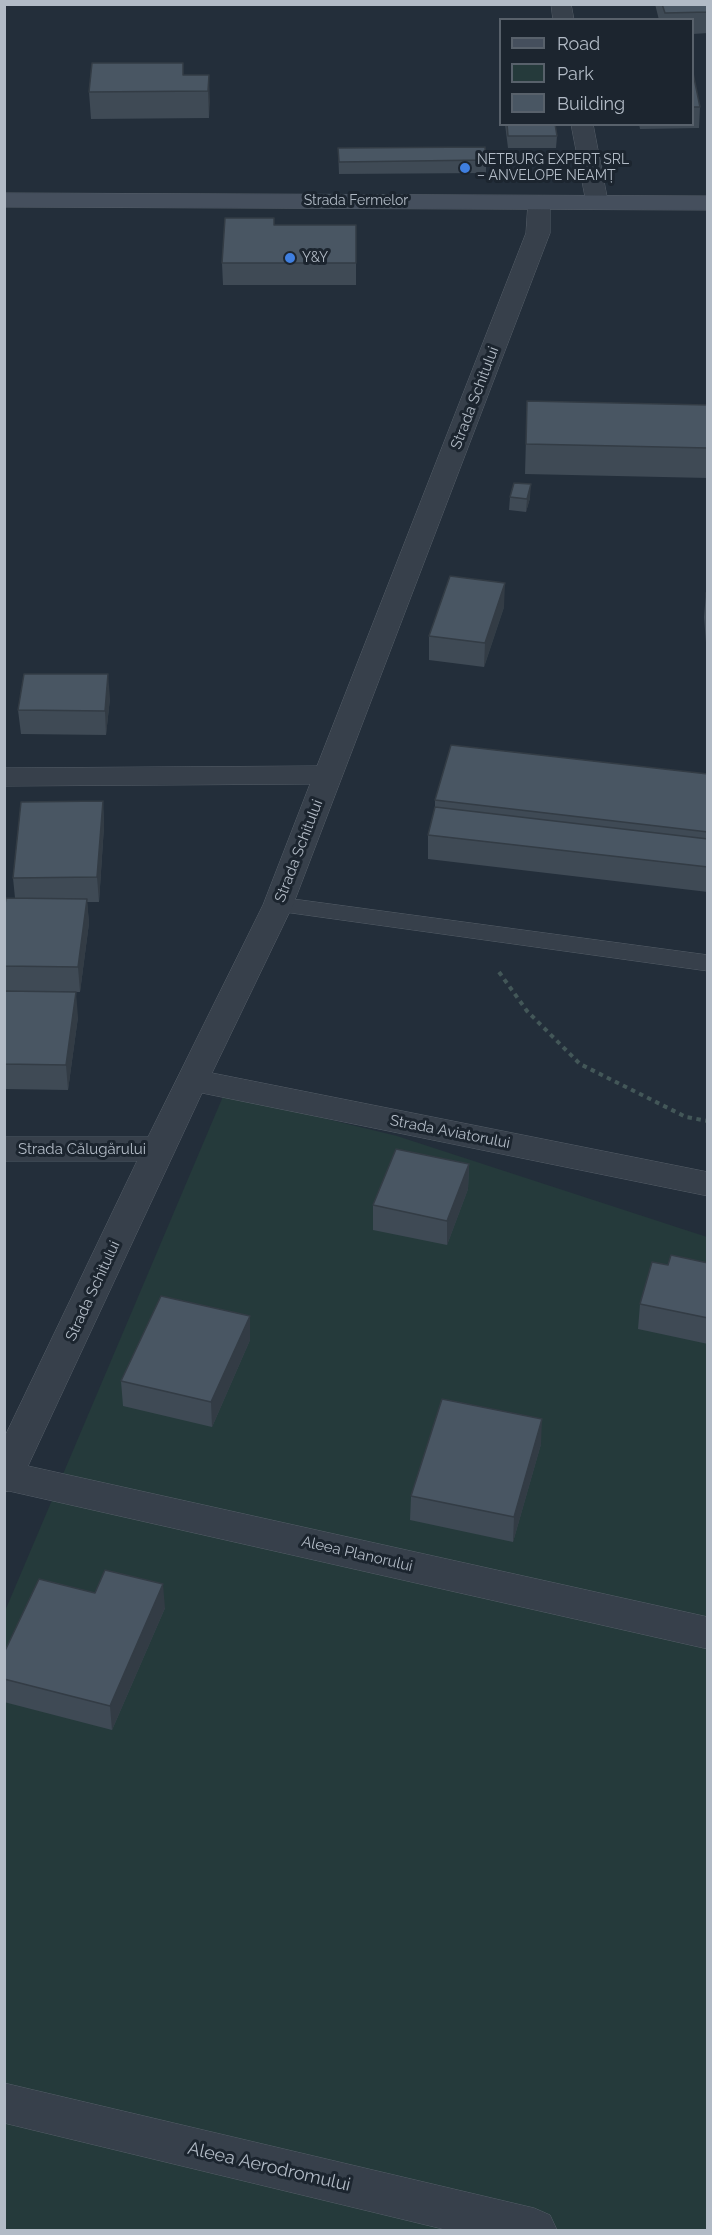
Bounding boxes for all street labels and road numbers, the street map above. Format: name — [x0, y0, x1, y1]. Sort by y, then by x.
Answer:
street label: Strada Fermelor — [304, 193, 408, 209]
street label: Strada Schitului — [447, 344, 503, 452]
street label: Strada Schitului — [271, 797, 327, 905]
street label: Strada Aviatorului — [388, 1112, 512, 1152]
street label: Strada Călugărului — [18, 1140, 146, 1158]
street label: Strada Schitului — [62, 1238, 124, 1344]
street label: Aleea Planorului — [300, 1532, 414, 1576]
street label: Aleea Aerodromului — [185, 2138, 353, 2196]

